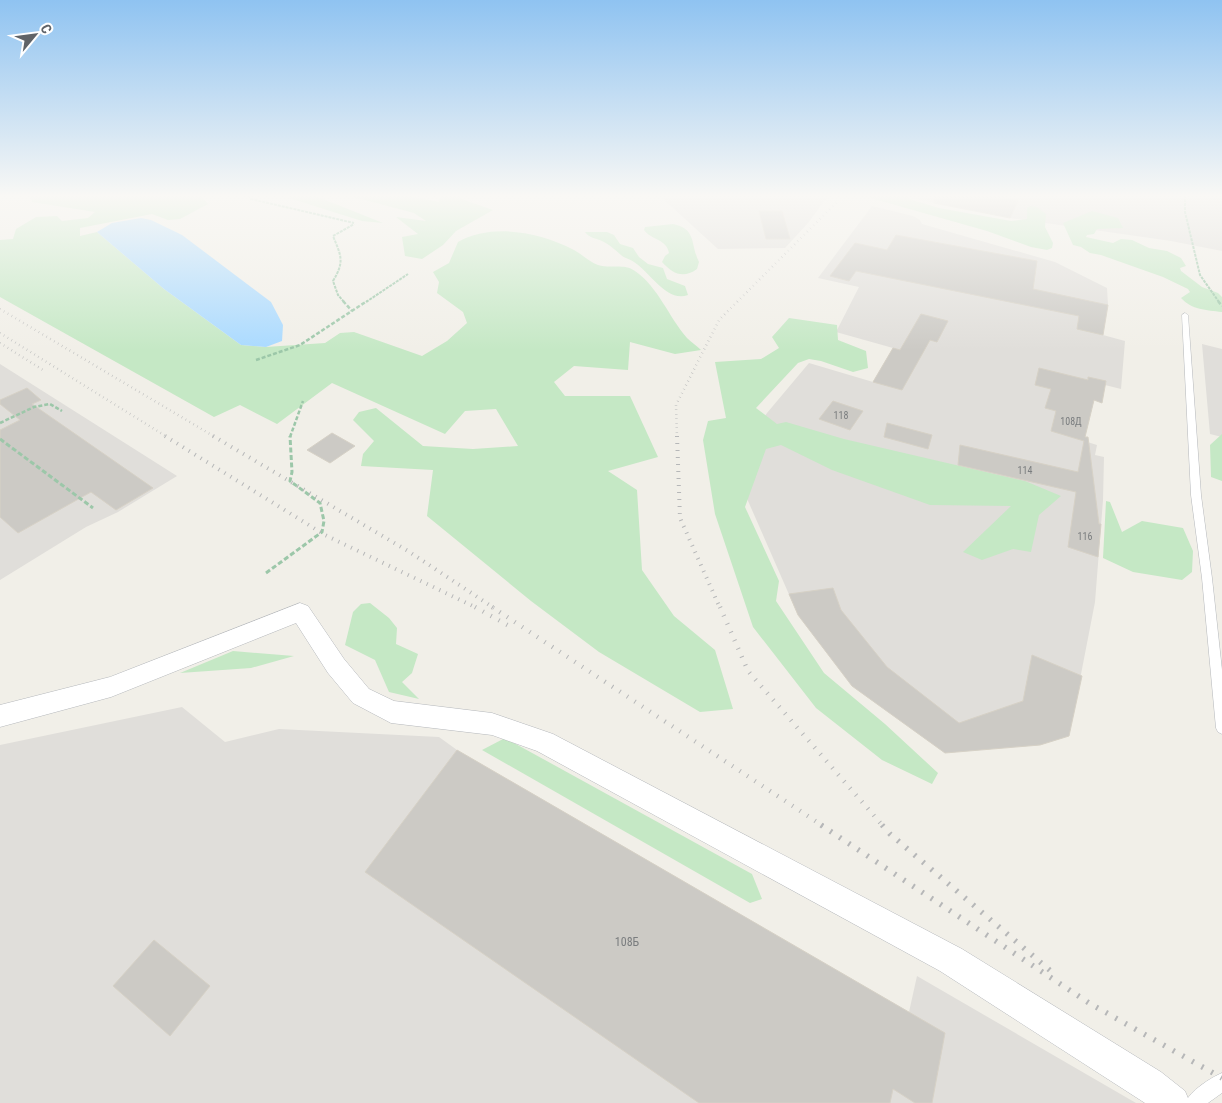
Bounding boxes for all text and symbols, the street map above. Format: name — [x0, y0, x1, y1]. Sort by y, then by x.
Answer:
north arrow — [10, 10, 60, 60]
text: С — [37, 21, 55, 36]
house number: 118 — [834, 410, 848, 421]
house number: 108Д — [1060, 416, 1082, 427]
house number: 114 — [1018, 465, 1032, 476]
house number: 116 — [1078, 531, 1092, 542]
house number: 108Б — [615, 935, 640, 949]

